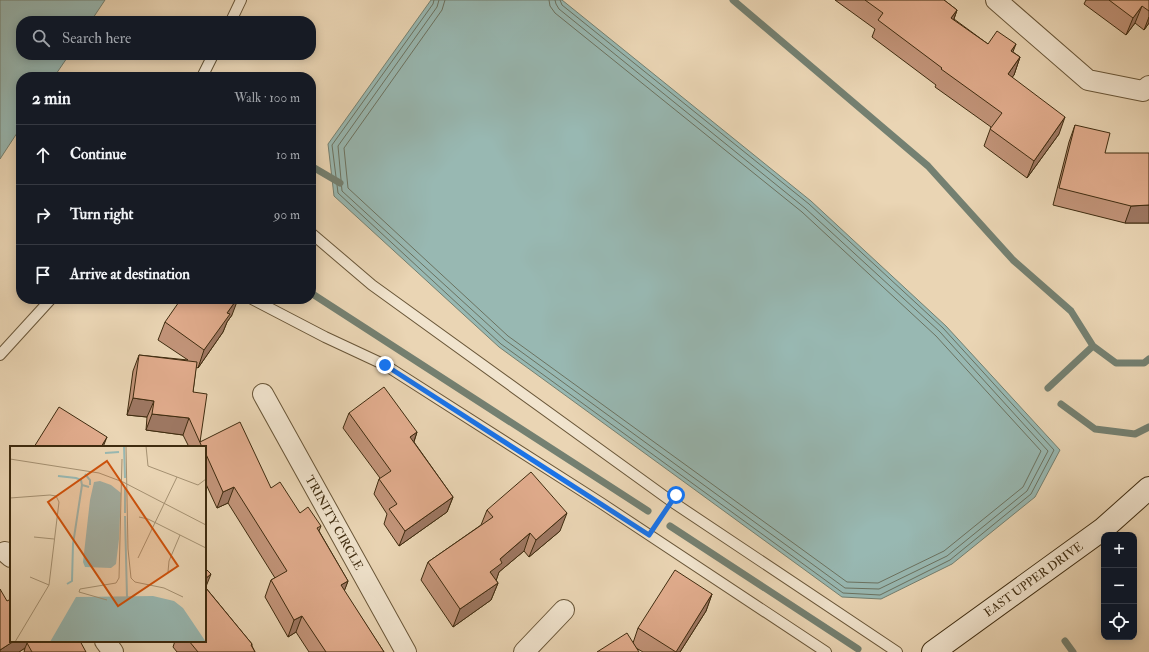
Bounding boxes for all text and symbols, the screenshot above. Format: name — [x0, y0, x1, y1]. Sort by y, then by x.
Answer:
search box — [16, 16, 316, 60]
icon: search — [30, 27, 52, 49]
text: Search here — [62, 29, 131, 48]
text: 2 min — [32, 88, 71, 109]
text: Walk · 100 m — [234, 90, 300, 106]
icon: ahead — [32, 144, 54, 166]
text: Continue — [70, 145, 126, 164]
text: 10 m — [276, 147, 300, 163]
icon: right — [32, 204, 54, 226]
text: Turn right — [70, 205, 133, 224]
text: 90 m — [274, 207, 300, 223]
icon: arrive — [32, 264, 54, 286]
text: Arrive at destination — [70, 265, 190, 284]
route end — [376, 356, 394, 374]
inset map — [10, 446, 206, 642]
street label: TRINITY CIRCLE — [302, 473, 366, 573]
route start — [667, 486, 685, 504]
map controls — [1101, 532, 1137, 640]
button: + — [1101, 532, 1137, 568]
street label: EAST UPPER DRIVE — [981, 539, 1086, 621]
button: − — [1101, 568, 1137, 604]
button: locate — [1101, 604, 1137, 640]

